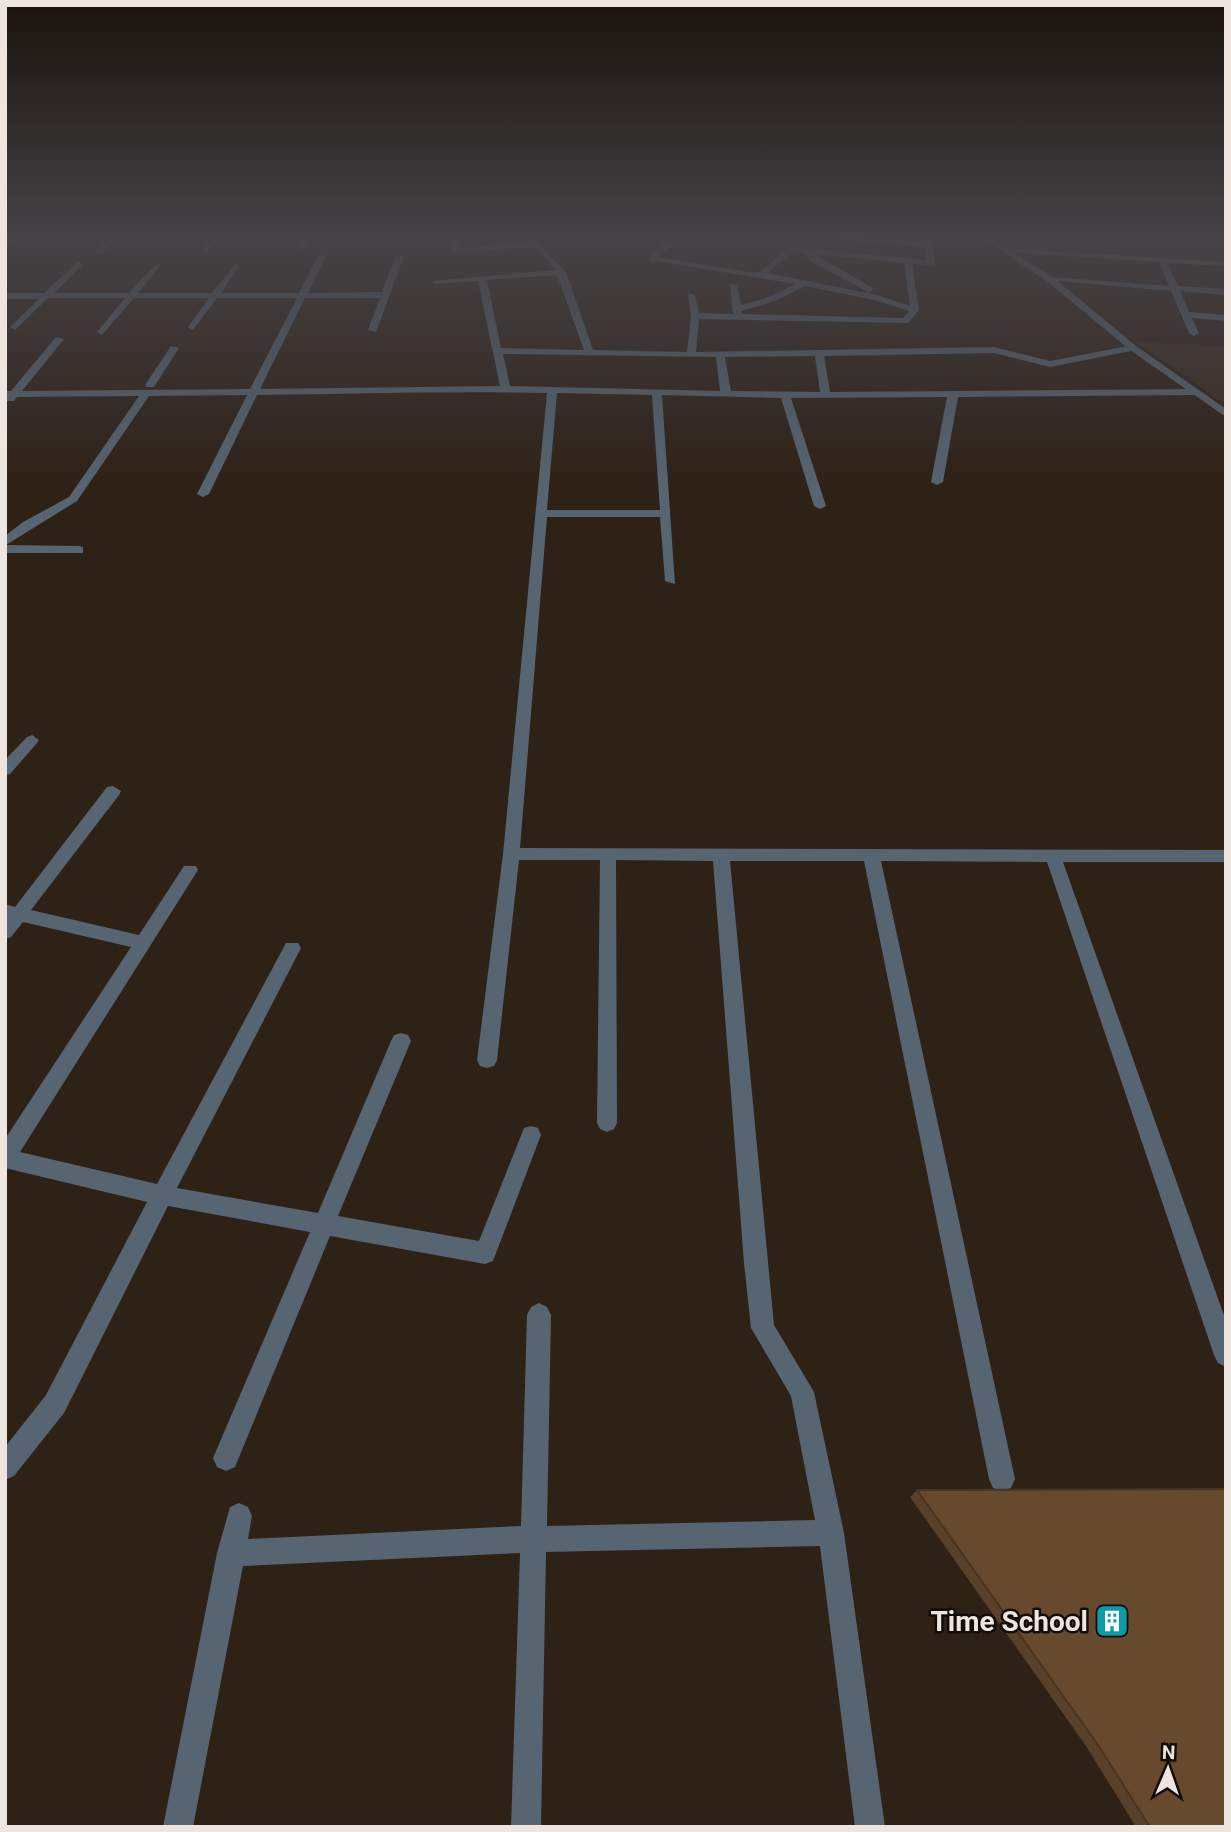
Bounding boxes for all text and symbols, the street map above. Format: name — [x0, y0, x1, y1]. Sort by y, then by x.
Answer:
building icon: Time School — [1093, 1602, 1131, 1640]
place label: Time School — [930, 1605, 1088, 1638]
north arrow — [1133, 1734, 1203, 1804]
text: N — [1161, 1741, 1176, 1764]

